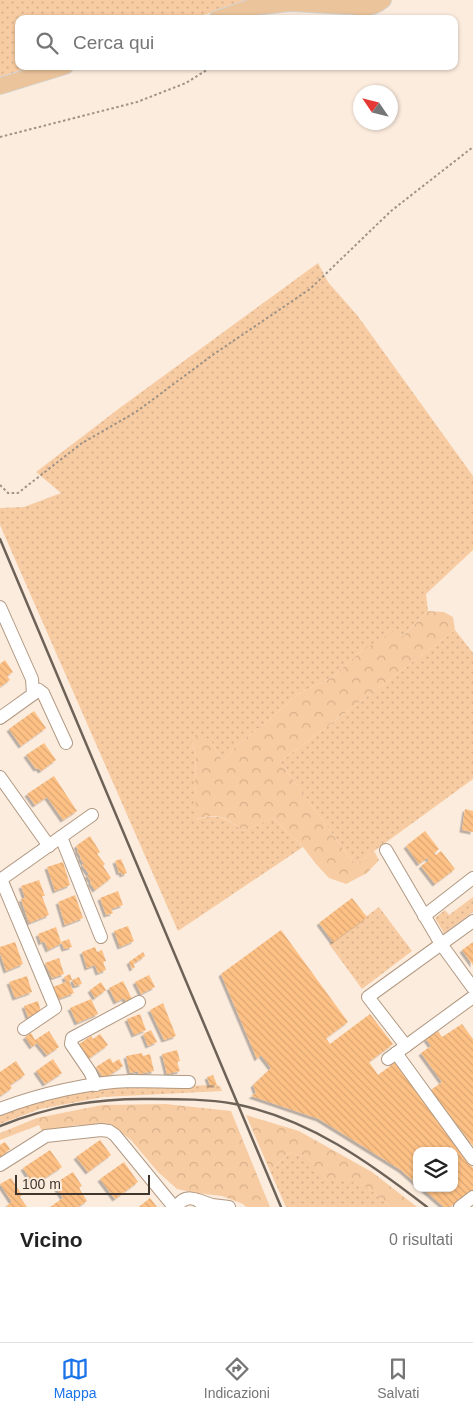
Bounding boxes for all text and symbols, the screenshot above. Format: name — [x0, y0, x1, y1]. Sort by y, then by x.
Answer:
search box — [15, 15, 458, 70]
icon: search — [33, 29, 61, 57]
text: Cerca qui — [73, 32, 154, 53]
north arrow — [353, 85, 398, 130]
map controls — [413, 1147, 458, 1192]
button: layers — [413, 1147, 458, 1192]
scale bar — [15, 1172, 150, 1195]
text: 100 m — [22, 1176, 61, 1192]
text: Vicino — [20, 1228, 83, 1251]
text: 0 risultati — [389, 1231, 453, 1248]
tab: Mappa — [54, 1355, 96, 1401]
tab: Indicazioni — [204, 1355, 270, 1401]
tab: Salvati — [377, 1355, 419, 1401]

